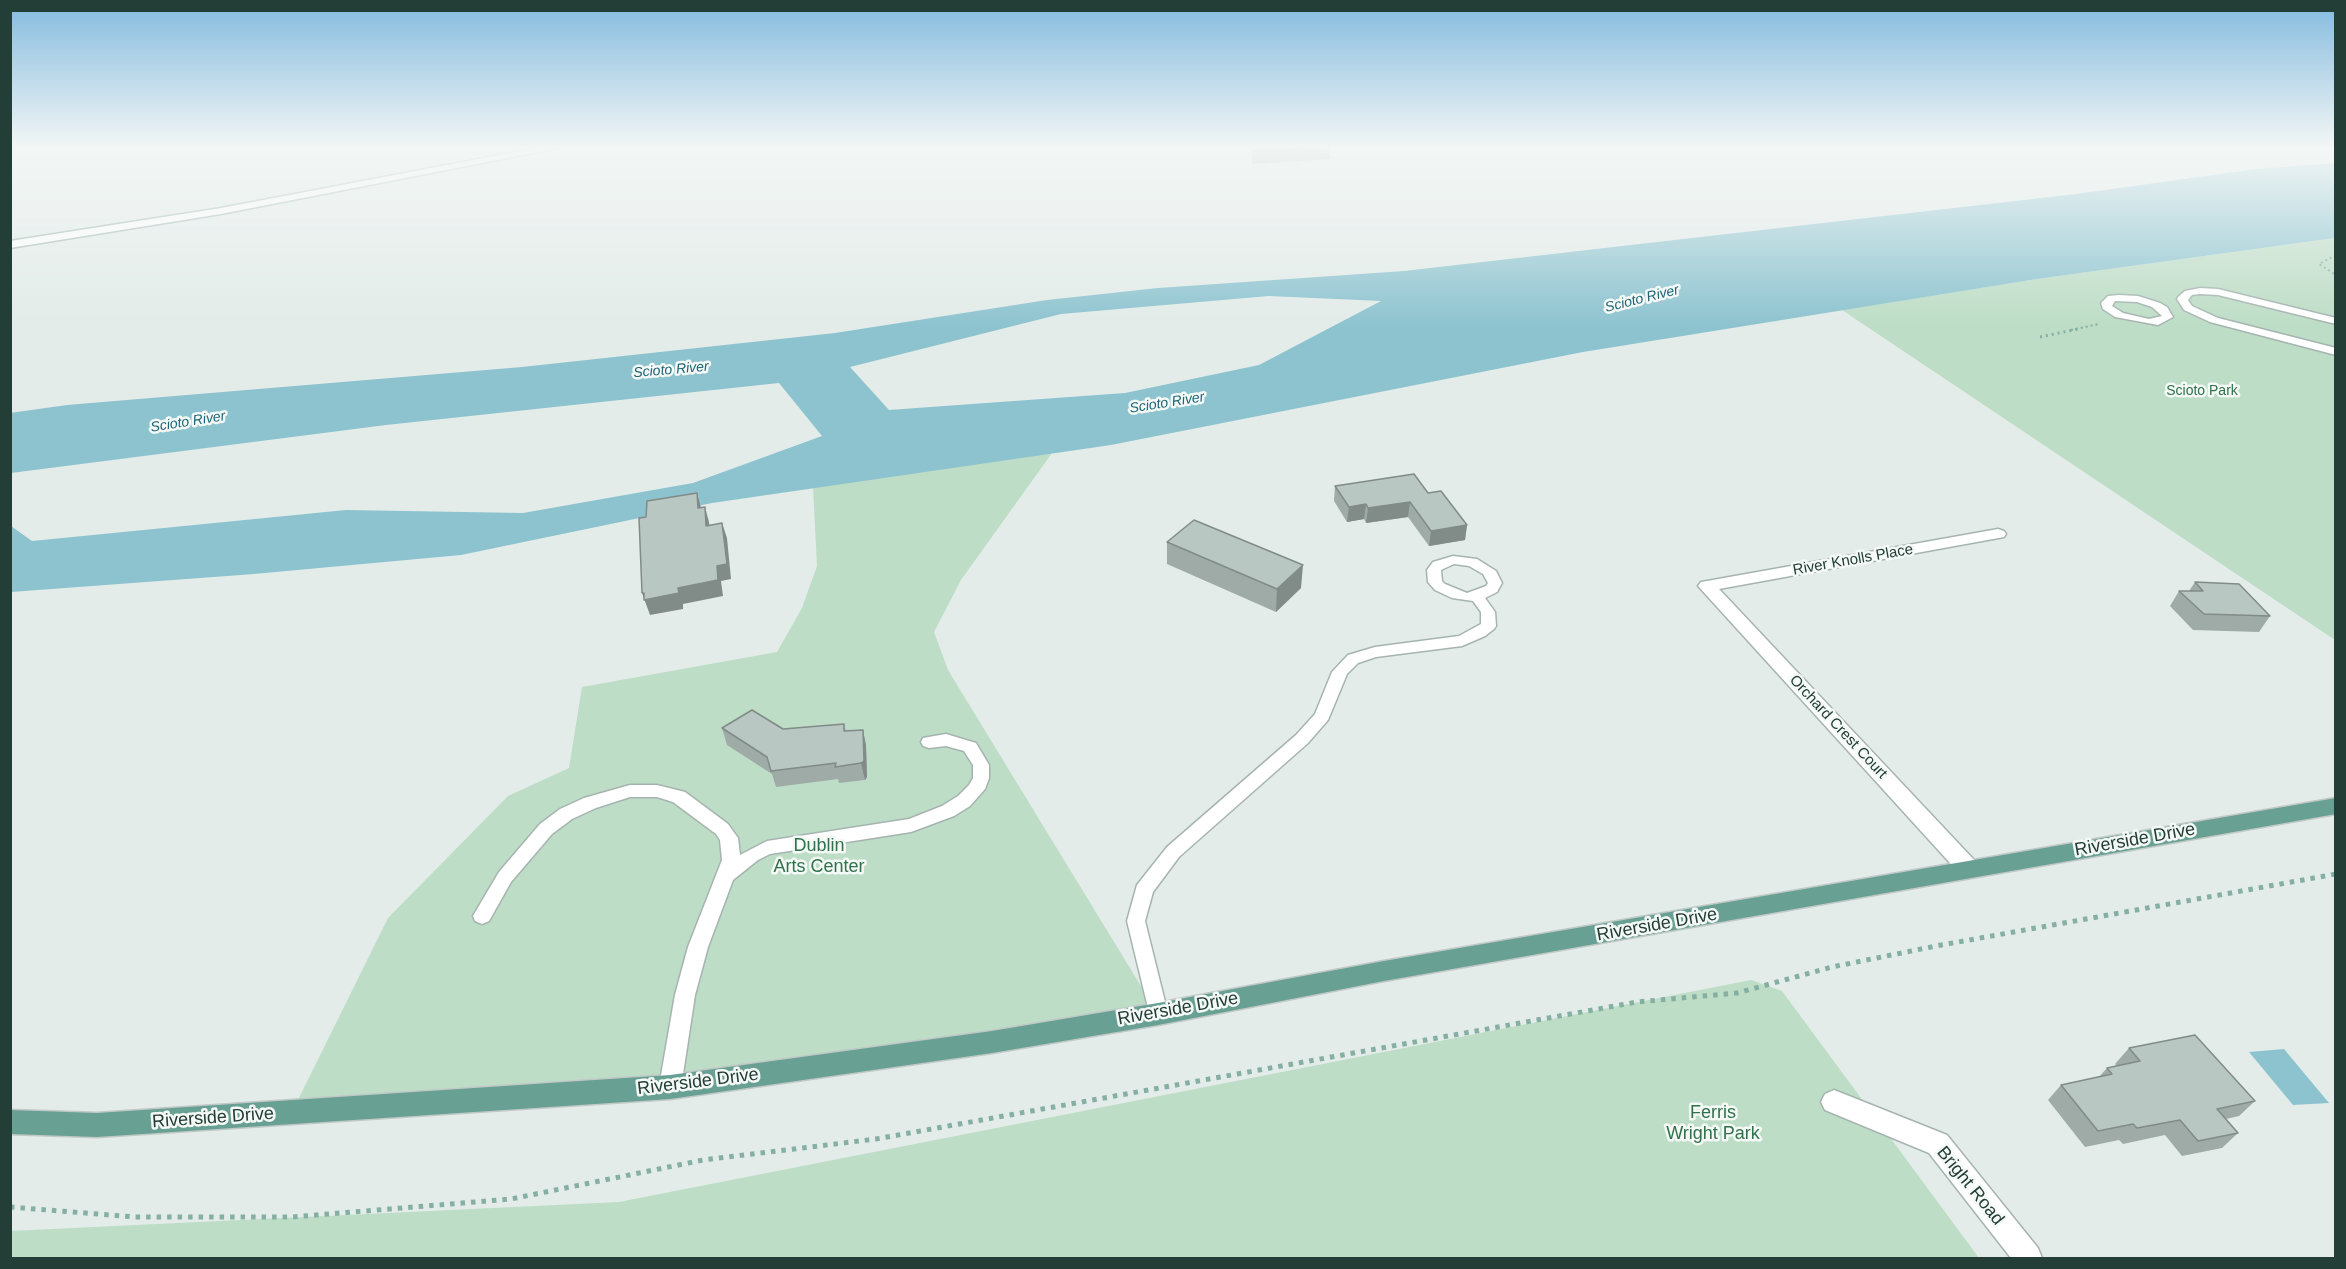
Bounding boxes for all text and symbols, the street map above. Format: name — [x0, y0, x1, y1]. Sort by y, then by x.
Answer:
water label: Scioto River — [1603, 282, 1681, 316]
water label: Scioto River — [633, 358, 709, 382]
park label: Scioto Park — [2166, 383, 2238, 399]
water label: Scioto River — [1128, 389, 1206, 417]
water label: Scioto River — [149, 408, 227, 436]
street label: River Knolls Place — [1792, 541, 1914, 579]
street label: Orchard Crest Court — [1785, 671, 1891, 783]
street label: Riverside Drive — [2073, 819, 2197, 861]
park label: Dublin Arts Center — [773, 835, 865, 878]
street label: Riverside Drive — [1595, 904, 1719, 946]
street label: Riverside Drive — [1116, 988, 1240, 1030]
street label: Riverside Drive — [636, 1064, 760, 1100]
park label: Ferris Wright Park — [1666, 1102, 1760, 1144]
street label: Riverside Drive — [151, 1103, 275, 1133]
street label: Bright Road — [1932, 1142, 2008, 1230]

